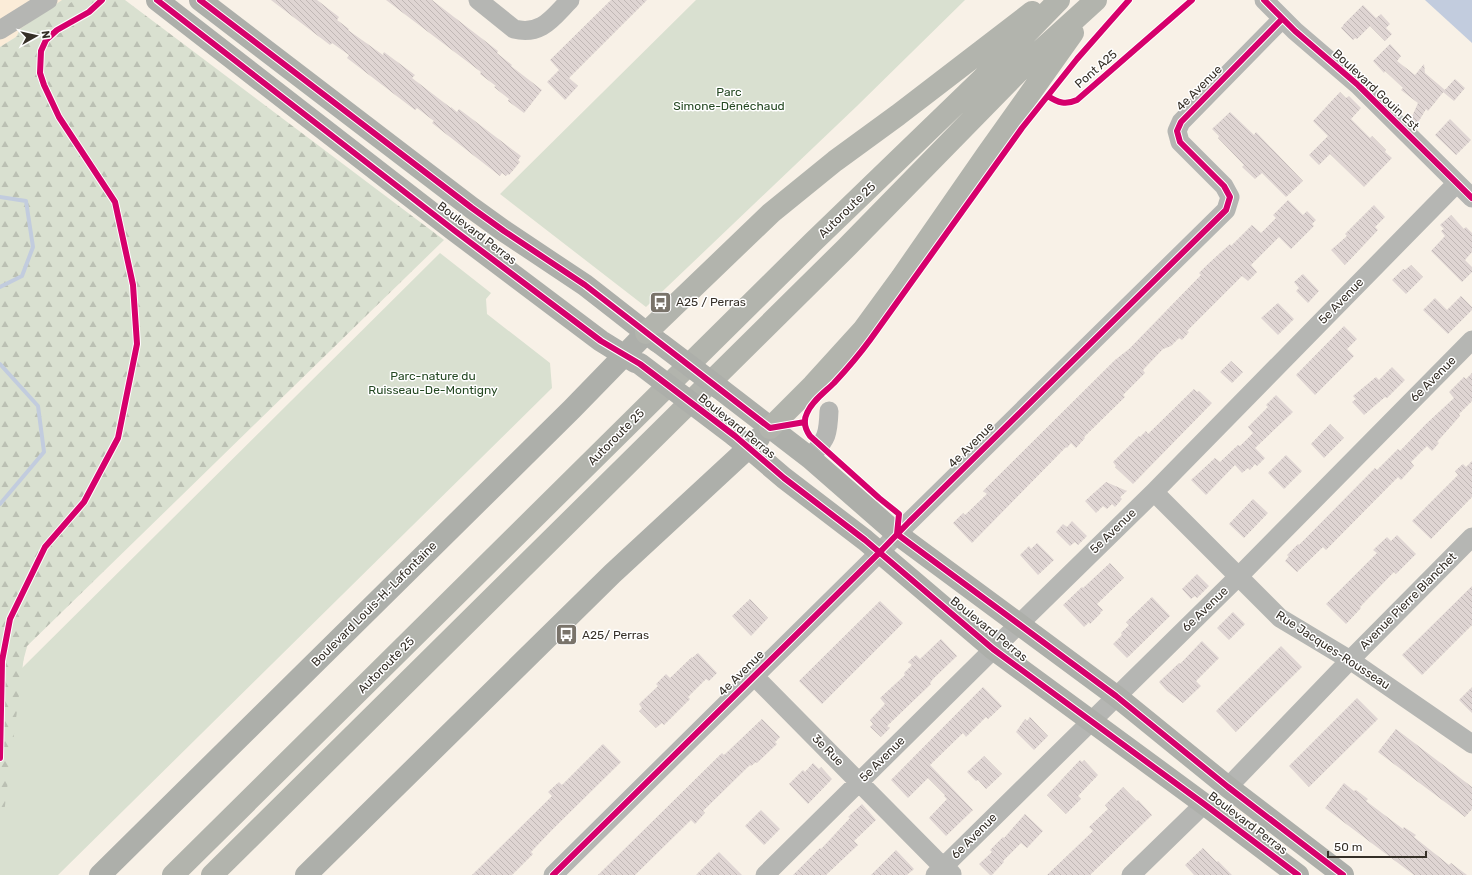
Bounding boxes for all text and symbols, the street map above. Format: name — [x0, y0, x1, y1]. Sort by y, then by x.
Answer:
north arrow — [16, 16, 56, 56]
text: N — [38, 30, 52, 40]
street label: Boulevard Gouin Est — [1330, 46, 1422, 134]
street label: Pont A25 — [1072, 47, 1120, 91]
street label: 4e Avenue — [1173, 62, 1225, 114]
park label: Parc Simone-Dénéchaud — [673, 85, 785, 113]
street label: Autoroute 25 — [816, 179, 878, 241]
street label: Boulevard Perras — [435, 199, 519, 267]
street label: 5e Avenue — [1316, 275, 1367, 327]
bus stop icon: A25 / Perras — [648, 289, 674, 315]
place label: A25 / Perras — [676, 295, 746, 309]
street label: 6e Avenue — [1407, 353, 1459, 405]
park label: Parc-nature du Ruisseau-De-Montigny — [368, 369, 498, 397]
street label: Boulevard Perras — [696, 391, 778, 461]
street label: Autoroute 25 — [585, 406, 647, 468]
street label: 4e Avenue — [945, 419, 997, 471]
street label: 5e Avenue — [1087, 505, 1139, 556]
street label: Boulevard Louis-H.-Lafontaine — [309, 538, 440, 669]
street label: Avenue Pierre Blanchet — [1357, 549, 1460, 652]
street label: 6e Avenue — [1179, 583, 1231, 634]
street label: Boulevard Perras — [948, 594, 1030, 664]
street label: Rue Jacques-Rousseau — [1273, 608, 1393, 692]
bus stop icon: A25/ Perras — [554, 622, 580, 648]
place label: A25/ Perras — [582, 628, 649, 642]
street label: Autoroute 25 — [355, 634, 417, 696]
street label: 4e Avenue — [715, 647, 767, 699]
street label: 3e Rue — [809, 731, 847, 769]
street label: 5e Avenue — [856, 733, 908, 785]
street label: Boulevard Perras — [1206, 789, 1290, 857]
street label: 6e Avenue — [948, 810, 1000, 862]
scale bar — [1328, 833, 1426, 859]
text: 50 m — [1334, 840, 1362, 854]

